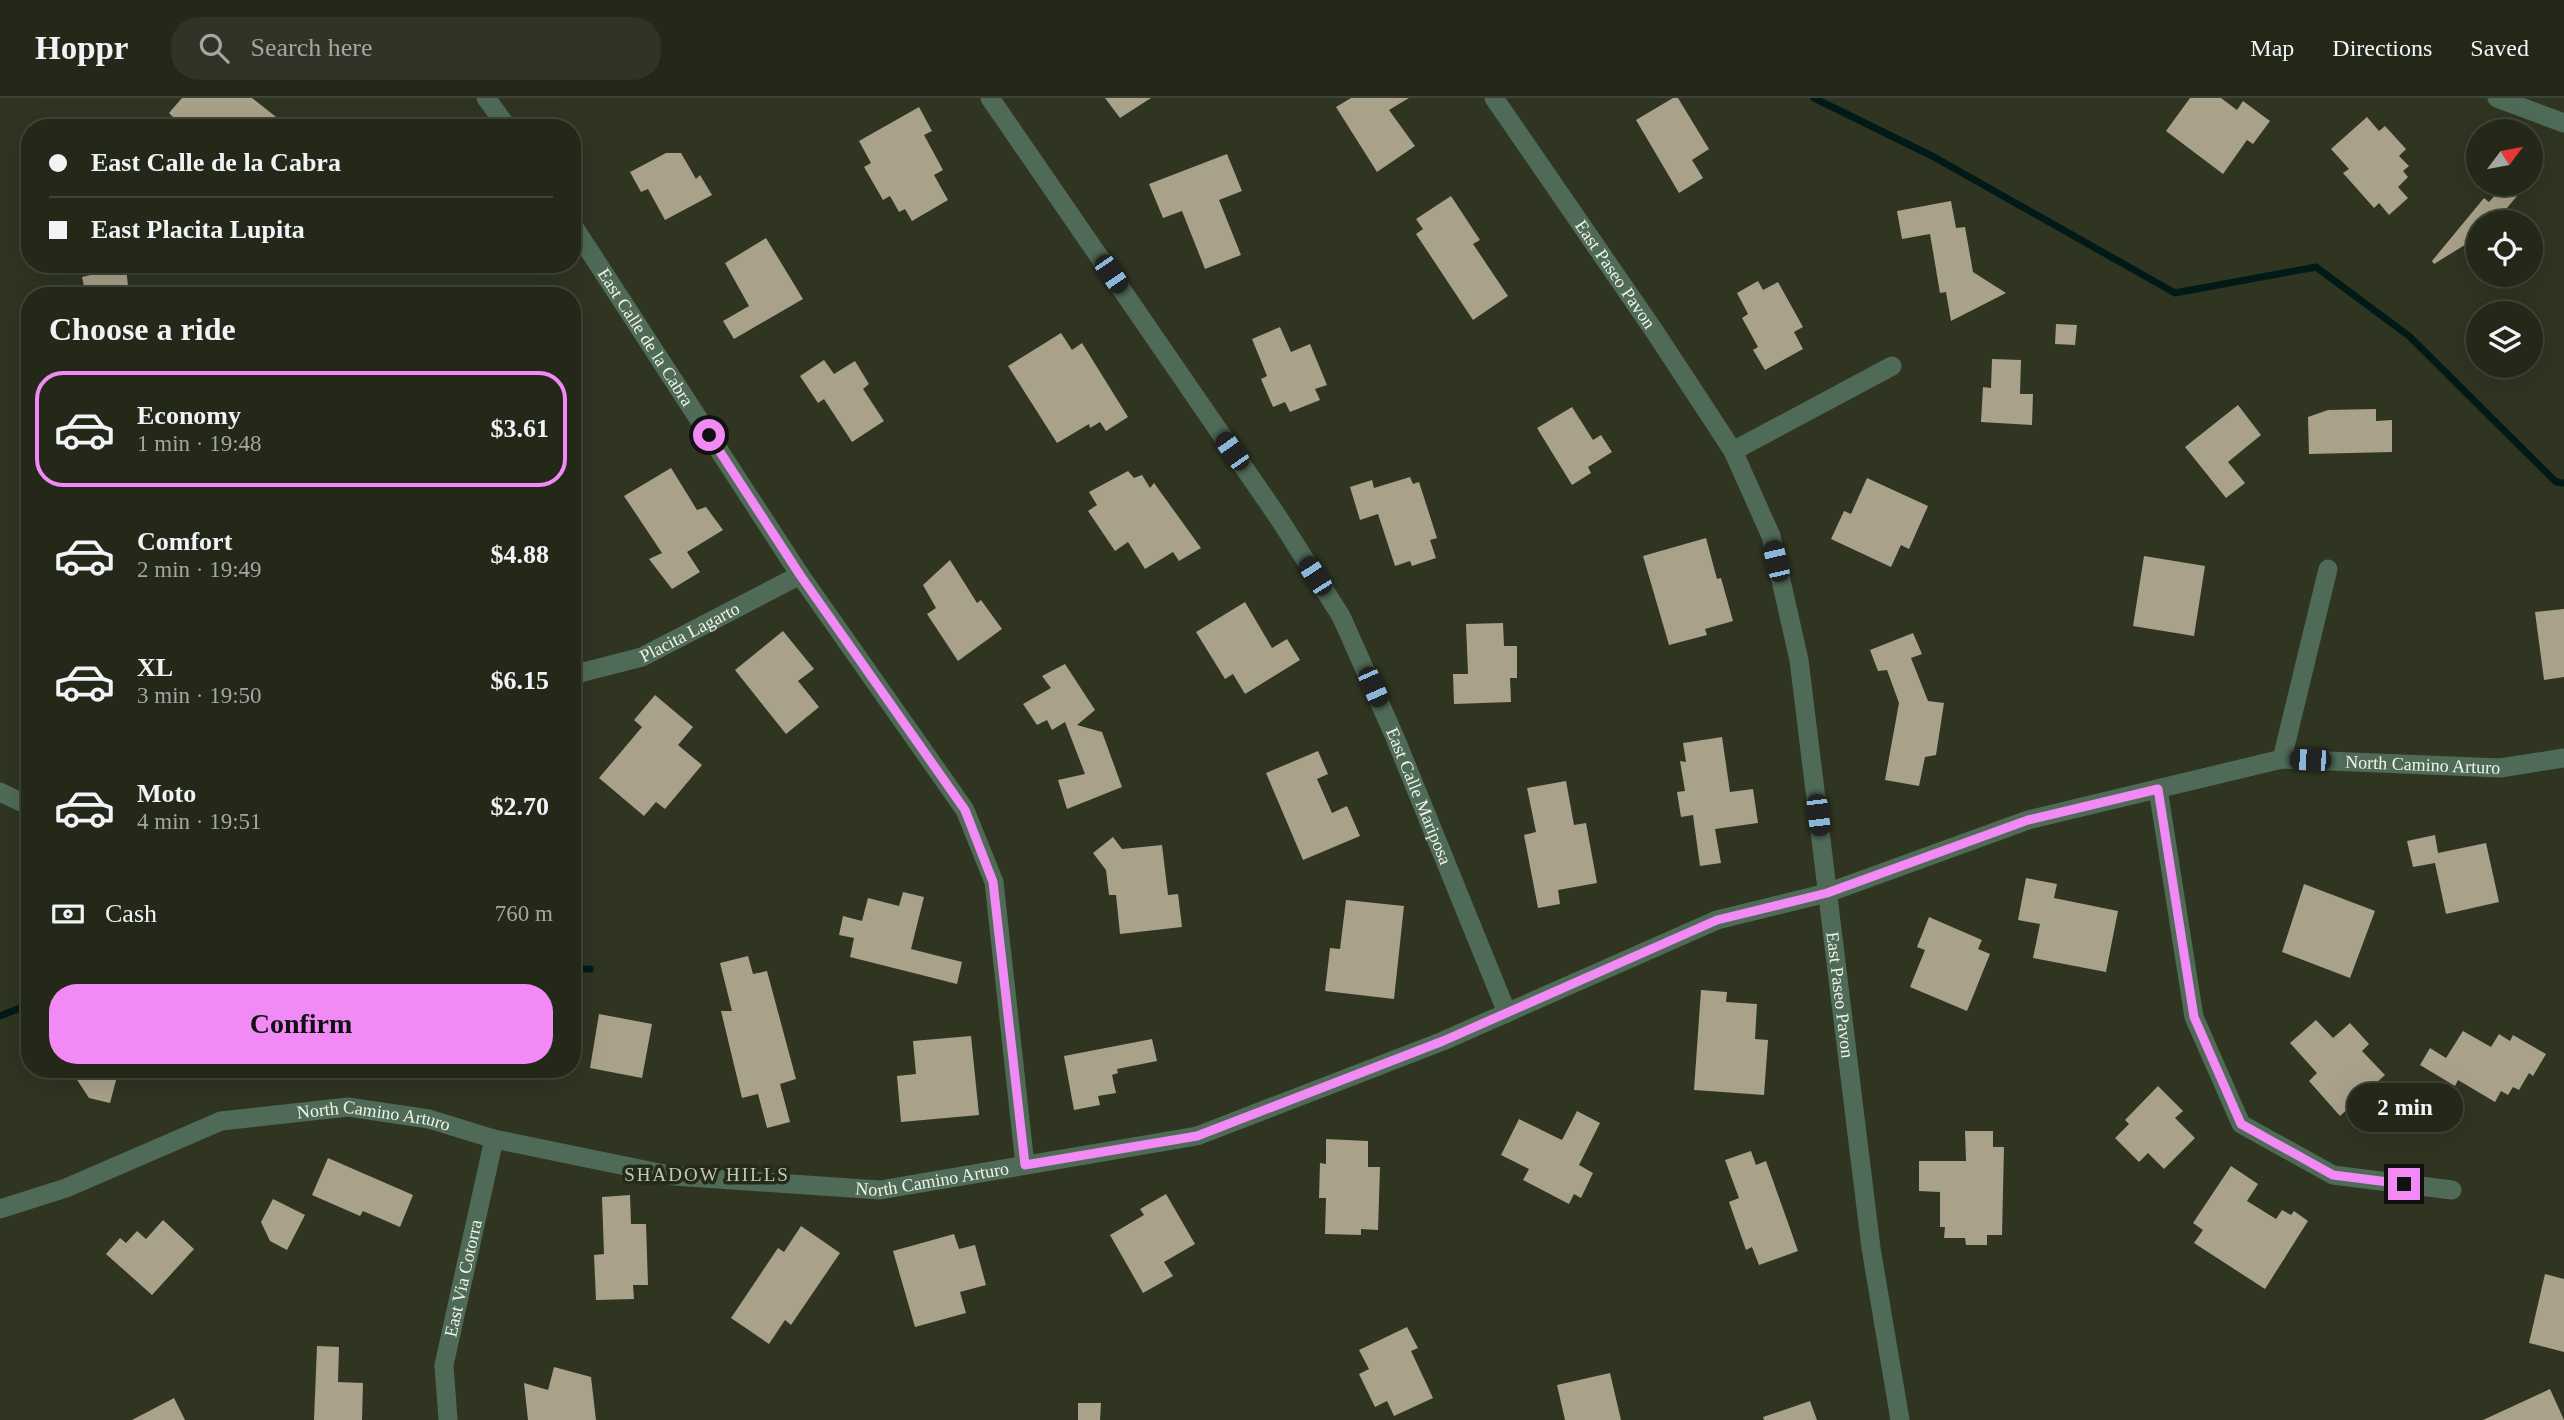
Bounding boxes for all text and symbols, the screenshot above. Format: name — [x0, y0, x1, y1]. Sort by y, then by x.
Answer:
search box — [171, 17, 661, 80]
icon: search — [195, 29, 233, 67]
text: Hoppr — [35, 30, 129, 66]
text: Search here — [251, 33, 373, 62]
text: Map — [2250, 35, 2294, 61]
text: Directions — [2332, 35, 2432, 61]
text: Saved — [2470, 35, 2529, 61]
north arrow — [2466, 119, 2543, 196]
map controls — [2466, 119, 2543, 378]
text: East Calle de la Cabra — [91, 148, 341, 177]
button: locate — [2466, 210, 2543, 287]
text: East Placita Lupita — [91, 215, 305, 244]
street label: East Paseo Pavon — [1571, 216, 1660, 332]
car — [1091, 251, 1132, 297]
street label: East Calle de la Cabra — [594, 265, 698, 410]
button: layers — [2466, 301, 2543, 378]
text: Choose a ride — [49, 311, 236, 347]
icon: car — [53, 398, 116, 461]
text: Economy — [137, 401, 241, 430]
text: $3.61 — [491, 414, 549, 443]
route start — [693, 419, 725, 451]
car — [1212, 428, 1253, 474]
text: 1 min · 19:48 — [137, 431, 262, 456]
icon: car — [53, 524, 116, 587]
text: Comfort — [137, 527, 232, 556]
car — [1762, 538, 1791, 584]
text: $4.88 — [491, 540, 549, 569]
car — [1295, 553, 1336, 599]
text: 2 min · 19:49 — [137, 557, 262, 582]
street label: Placita Lagarto — [636, 598, 743, 666]
icon: car — [53, 650, 116, 713]
text: XL — [137, 653, 173, 682]
car — [1355, 664, 1392, 710]
text: $6.15 — [491, 666, 549, 695]
text: 3 min · 19:50 — [137, 683, 262, 708]
street label: East Calle Mariposa — [1382, 724, 1456, 868]
car — [2289, 749, 2332, 771]
street label: North Camino Arturo — [2345, 752, 2501, 778]
icon: car — [53, 776, 116, 839]
text: Moto — [137, 779, 196, 808]
text: $2.70 — [491, 792, 549, 821]
car — [1806, 793, 1831, 837]
text: 4 min · 19:51 — [137, 809, 262, 834]
icon: cash — [49, 895, 87, 933]
text: Cash — [105, 899, 157, 928]
text: 760 m — [495, 901, 553, 926]
street label: East Paseo Pavon — [1822, 931, 1858, 1059]
button: Confirm — [49, 984, 553, 1064]
callout: 2 min — [2346, 1082, 2462, 1132]
text: 2 min — [2377, 1095, 2433, 1120]
street label: North Camino Arturo — [296, 1096, 453, 1135]
street label: North Camino Arturo — [855, 1158, 1010, 1200]
district label: SHADOW HILLS — [624, 1164, 790, 1185]
route end — [2388, 1168, 2420, 1200]
street label: East Via Cotorra — [441, 1218, 486, 1339]

